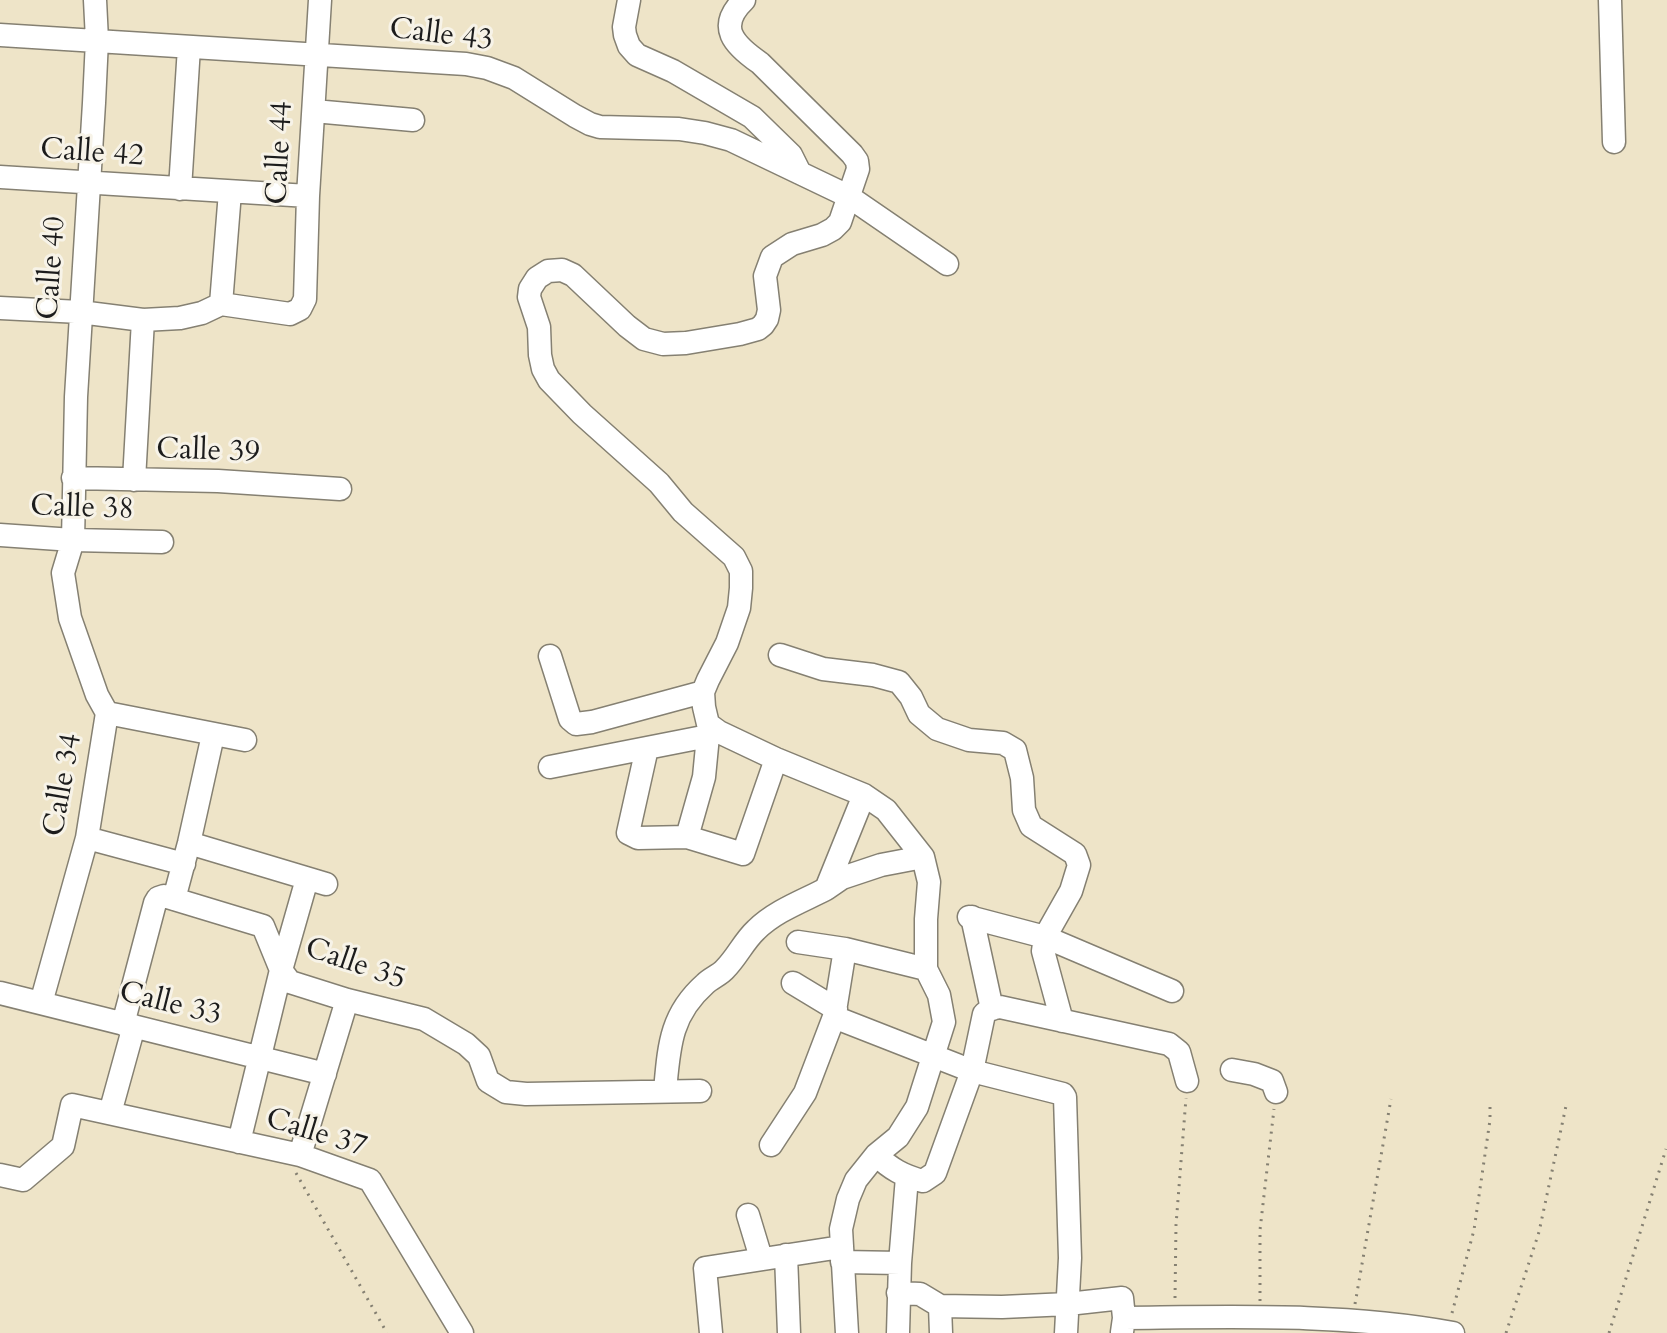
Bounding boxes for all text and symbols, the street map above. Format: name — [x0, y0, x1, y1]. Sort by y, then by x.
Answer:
street label: Calle 43 — [387, 12, 495, 60]
street label: Calle 44 — [260, 100, 302, 206]
street label: Calle 42 — [39, 132, 145, 176]
street label: Calle 40 — [31, 215, 75, 321]
street label: Calle 39 — [156, 432, 260, 472]
street label: Calle 38 — [30, 489, 134, 529]
street label: Calle 34 — [37, 731, 91, 839]
street label: Calle 35 — [300, 931, 410, 999]
street label: Calle 33 — [115, 975, 225, 1035]
street label: Calle 37 — [261, 1102, 371, 1166]

